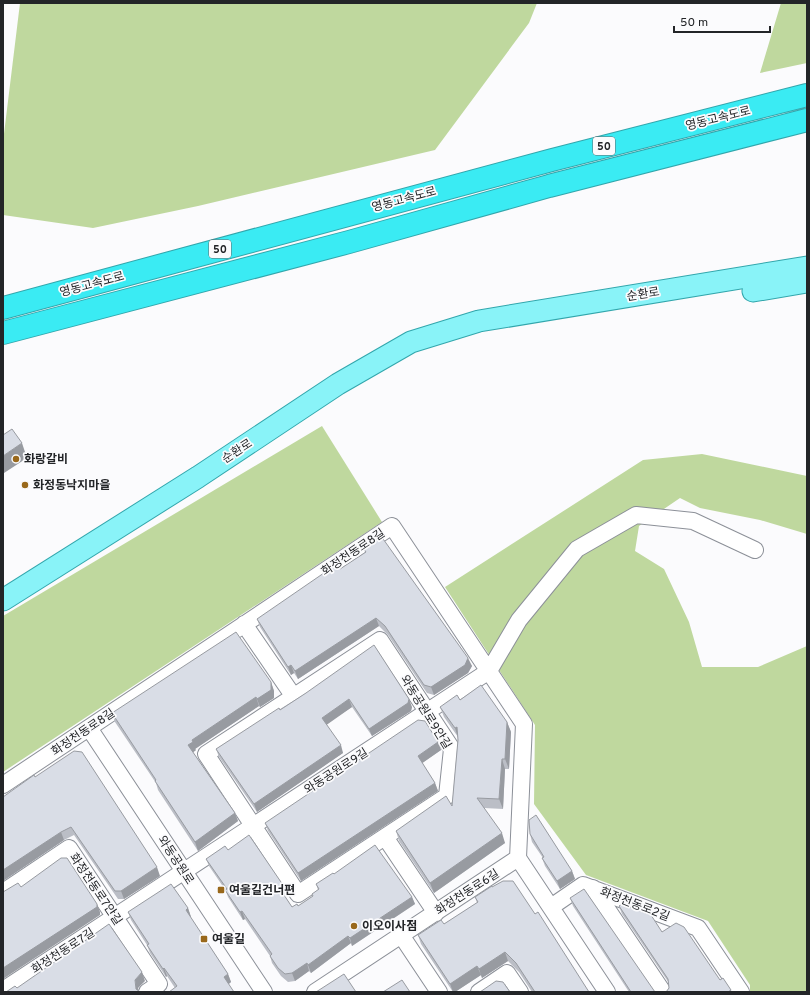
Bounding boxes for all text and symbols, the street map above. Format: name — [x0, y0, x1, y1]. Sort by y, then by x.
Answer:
scale bar — [674, 8, 770, 34]
text: 50 m — [680, 15, 708, 31]
street label: 영동고속도로 — [684, 103, 752, 135]
road number: 50 — [593, 137, 615, 155]
street label: 영동고속도로 — [370, 184, 438, 216]
road number: 50 — [209, 240, 231, 258]
street label: 영동고속도로 — [58, 269, 126, 301]
street label: 순환로 — [626, 284, 661, 305]
street label: 순환로 — [219, 436, 256, 468]
place label: 화랑갈비 — [24, 452, 68, 468]
marker: 화랑갈비 — [11, 454, 21, 464]
place label: 화정동낙지마을 — [33, 478, 110, 494]
marker: 화정동낙지마을 — [20, 480, 30, 490]
street label: 화정천동로8길 — [319, 526, 389, 580]
street label: 와동공원로9안길 — [396, 672, 454, 753]
street label: 화정천동로8길 — [49, 706, 119, 760]
street label: 와동공원로9길 — [301, 745, 372, 799]
street label: 와동공원로 — [153, 833, 197, 888]
street label: 화정천동로7안길 — [65, 850, 125, 929]
street label: 화정천동로6길 — [432, 866, 503, 920]
place label: 여울길건너편 — [229, 883, 295, 899]
street label: 화정천동로2길 — [597, 884, 672, 926]
marker: 여울길건너편 — [216, 885, 226, 895]
place label: 이오이사점 — [362, 919, 417, 935]
marker: 이오이사점 — [349, 921, 359, 931]
street label: 화정천동로7길 — [29, 925, 98, 978]
place label: 여울길 — [212, 932, 245, 948]
marker: 여울길 — [199, 934, 209, 944]

